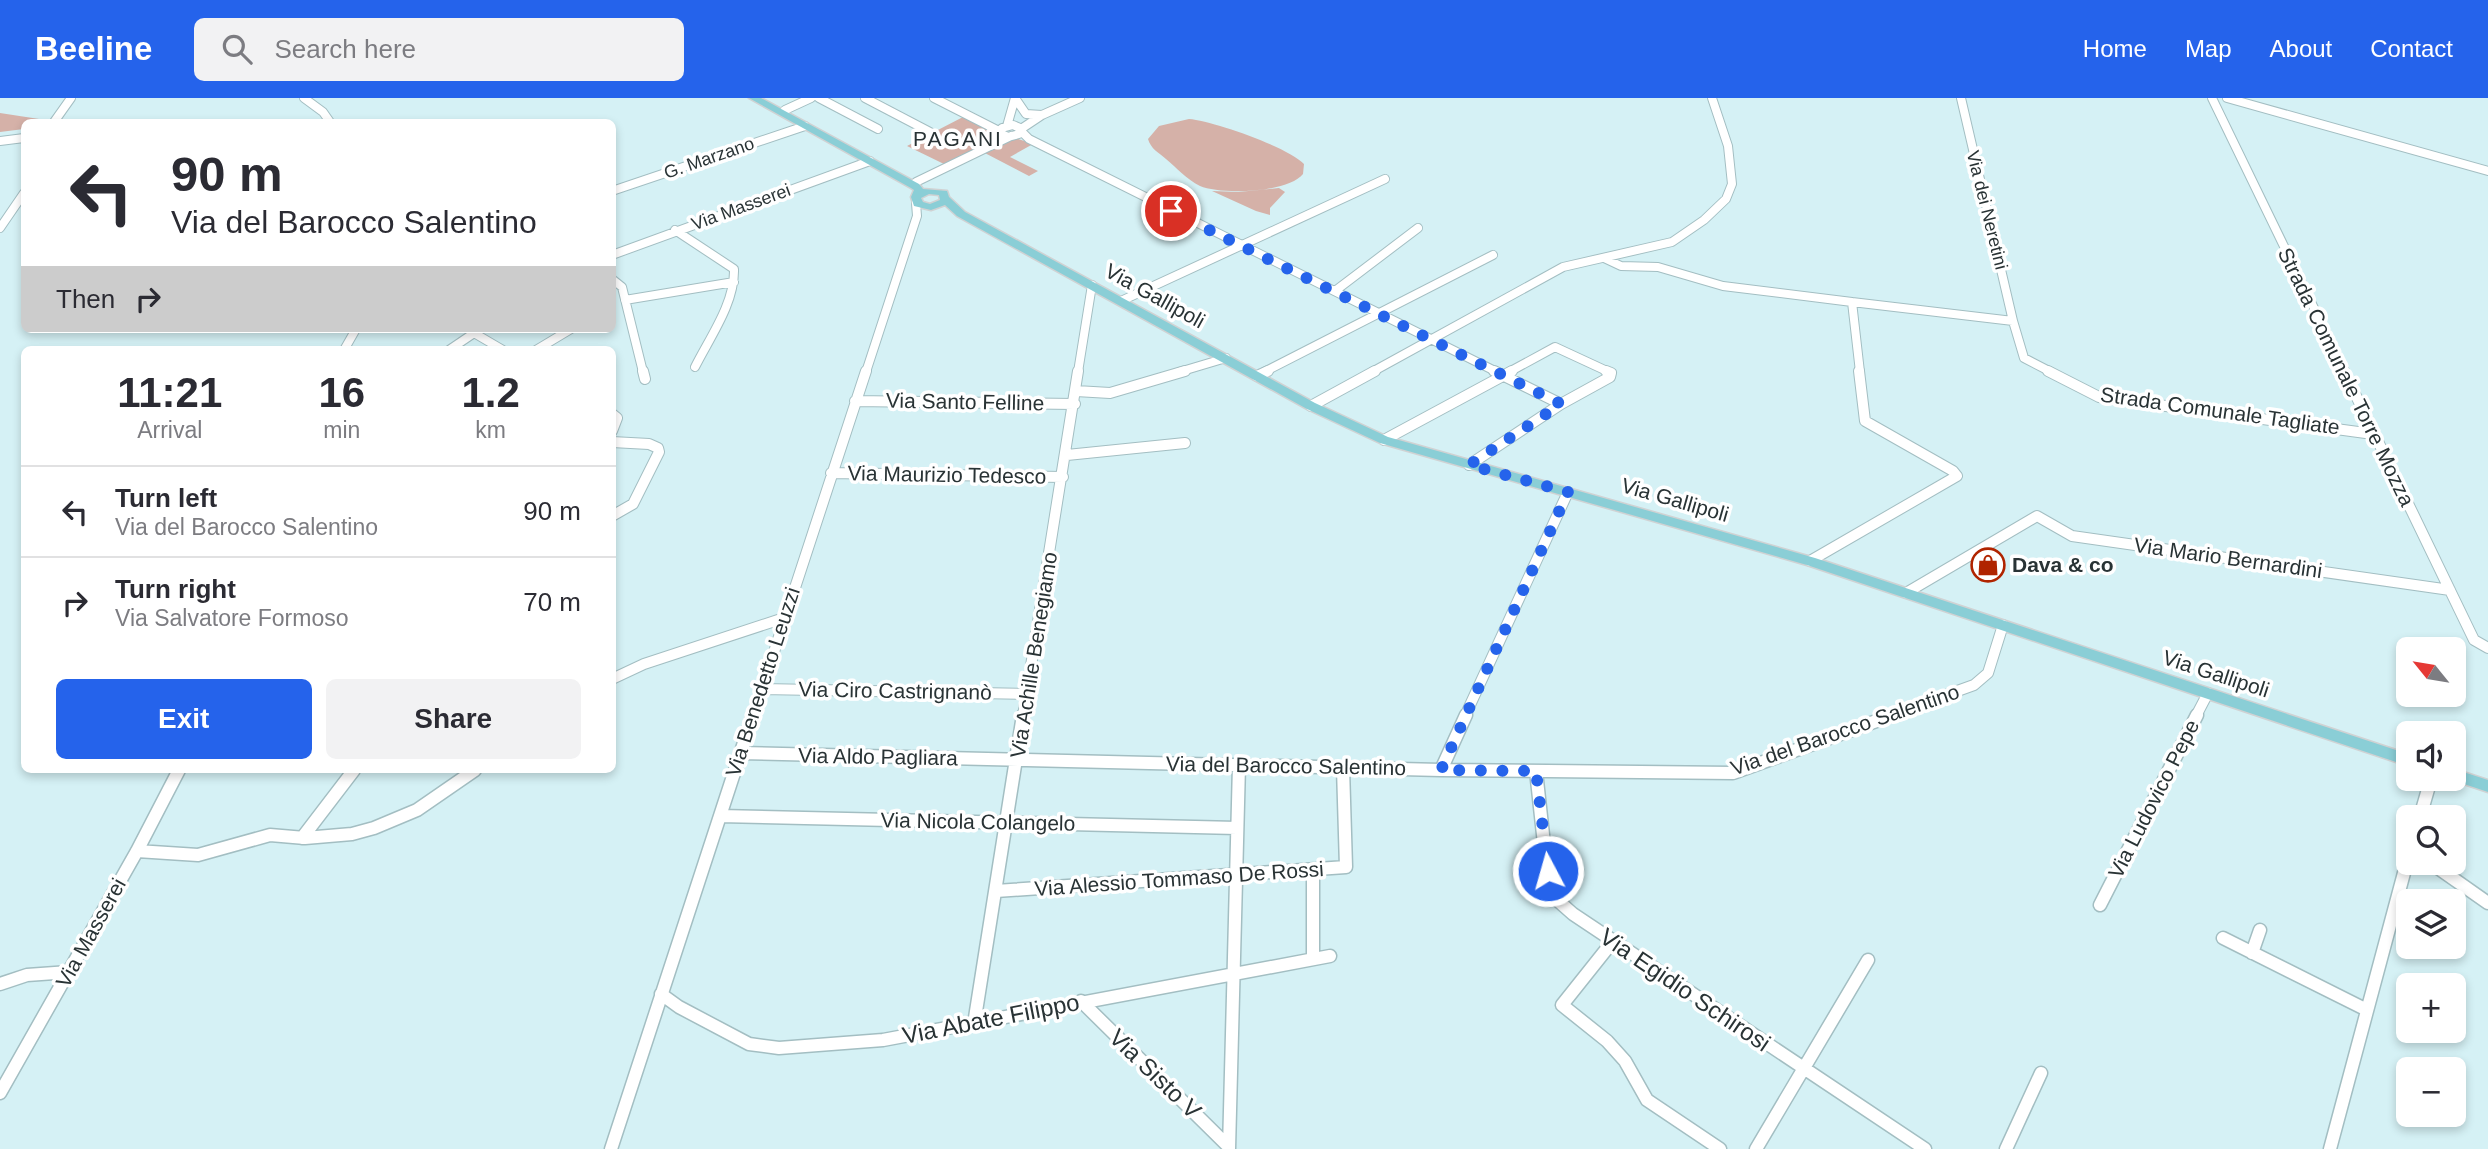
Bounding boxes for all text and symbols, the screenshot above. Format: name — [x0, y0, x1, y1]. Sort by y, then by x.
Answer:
search box — [194, 18, 684, 81]
text: Beeline — [35, 30, 152, 67]
icon: search — [218, 30, 256, 68]
text: Search here — [274, 34, 416, 64]
text: Home — [2083, 35, 2147, 62]
text: Map — [2185, 35, 2232, 62]
text: About — [2270, 35, 2332, 62]
text: Contact — [2370, 35, 2453, 62]
district label: PAGANI — [913, 127, 1003, 150]
street label: G. Marzano — [661, 133, 757, 183]
icon: left — [56, 147, 147, 238]
text: 90 m — [171, 147, 283, 201]
street label: Via dei Neretini — [1963, 149, 2011, 271]
street label: Via Masserei — [689, 180, 793, 234]
pin — [1141, 181, 1201, 241]
icon: arrive — [1152, 192, 1190, 230]
text: Via del Barocco Salentino — [171, 204, 537, 240]
street label: Strada Comunale Torre Mozza — [2274, 244, 2419, 510]
street label: Via Gallipoli — [1101, 259, 1209, 332]
icon: right — [129, 280, 167, 318]
text: Then — [56, 284, 115, 314]
text: 11:21 — [117, 369, 222, 416]
text: 16 — [318, 369, 365, 416]
text: 1.2 — [461, 369, 520, 416]
street label: Strada Comunale Tagliate — [2099, 382, 2341, 439]
street label: Via Santo Felline — [886, 389, 1044, 414]
text: Arrival — [137, 417, 202, 443]
text: min — [323, 417, 360, 443]
text: km — [475, 417, 506, 443]
street label: Via Maurizio Tedesco — [847, 461, 1047, 488]
street label: Via Gallipoli — [1619, 473, 1731, 526]
text: Turn left — [115, 483, 217, 513]
icon: left — [56, 493, 94, 531]
text: 90 m — [523, 496, 581, 526]
text: Via del Barocco Salentino — [115, 514, 378, 540]
street label: Via Mario Bernardini — [2132, 533, 2324, 582]
shop icon: Dava & co — [1969, 546, 2007, 584]
street label: Via Achille Benegiamo — [1006, 550, 1061, 760]
place label: Dava & co — [2012, 553, 2114, 576]
text: Turn right — [115, 574, 236, 604]
icon: right — [56, 584, 94, 622]
street label: Via Benedetto Leuzzi — [721, 584, 804, 780]
text: 70 m — [523, 587, 581, 617]
text: Via Salvatore Formoso — [115, 605, 349, 631]
north arrow — [2396, 637, 2466, 707]
map controls — [2396, 637, 2466, 1127]
street label: Via Gallipoli — [2160, 646, 2272, 702]
street label: Via Ciro Castrignanò — [798, 677, 992, 704]
button: Exit — [56, 679, 312, 759]
button: Share — [326, 679, 581, 759]
street label: Via del Barocco Salentino — [1728, 680, 1962, 779]
street label: Via Ludovico Pepe — [2104, 716, 2203, 882]
button: sound — [2396, 721, 2466, 791]
street label: Via Aldo Pagliara — [798, 744, 958, 769]
street label: Via del Barocco Salentino — [1166, 752, 1406, 779]
button: search — [2396, 805, 2466, 875]
street label: Via Nicola Colangelo — [881, 808, 1075, 835]
position arrow — [1511, 834, 1585, 908]
street label: Via Alessio Tommaso De Rossi — [1034, 857, 1324, 900]
street label: Via Masserei — [51, 874, 130, 991]
button: layers — [2396, 889, 2466, 959]
street label: Via Egidio Schirosi — [1595, 923, 1776, 1057]
button: + — [2396, 973, 2466, 1043]
street label: Via Abate Filippo — [900, 988, 1082, 1049]
street label: Via Sisto V — [1104, 1023, 1207, 1124]
button: − — [2396, 1057, 2466, 1127]

